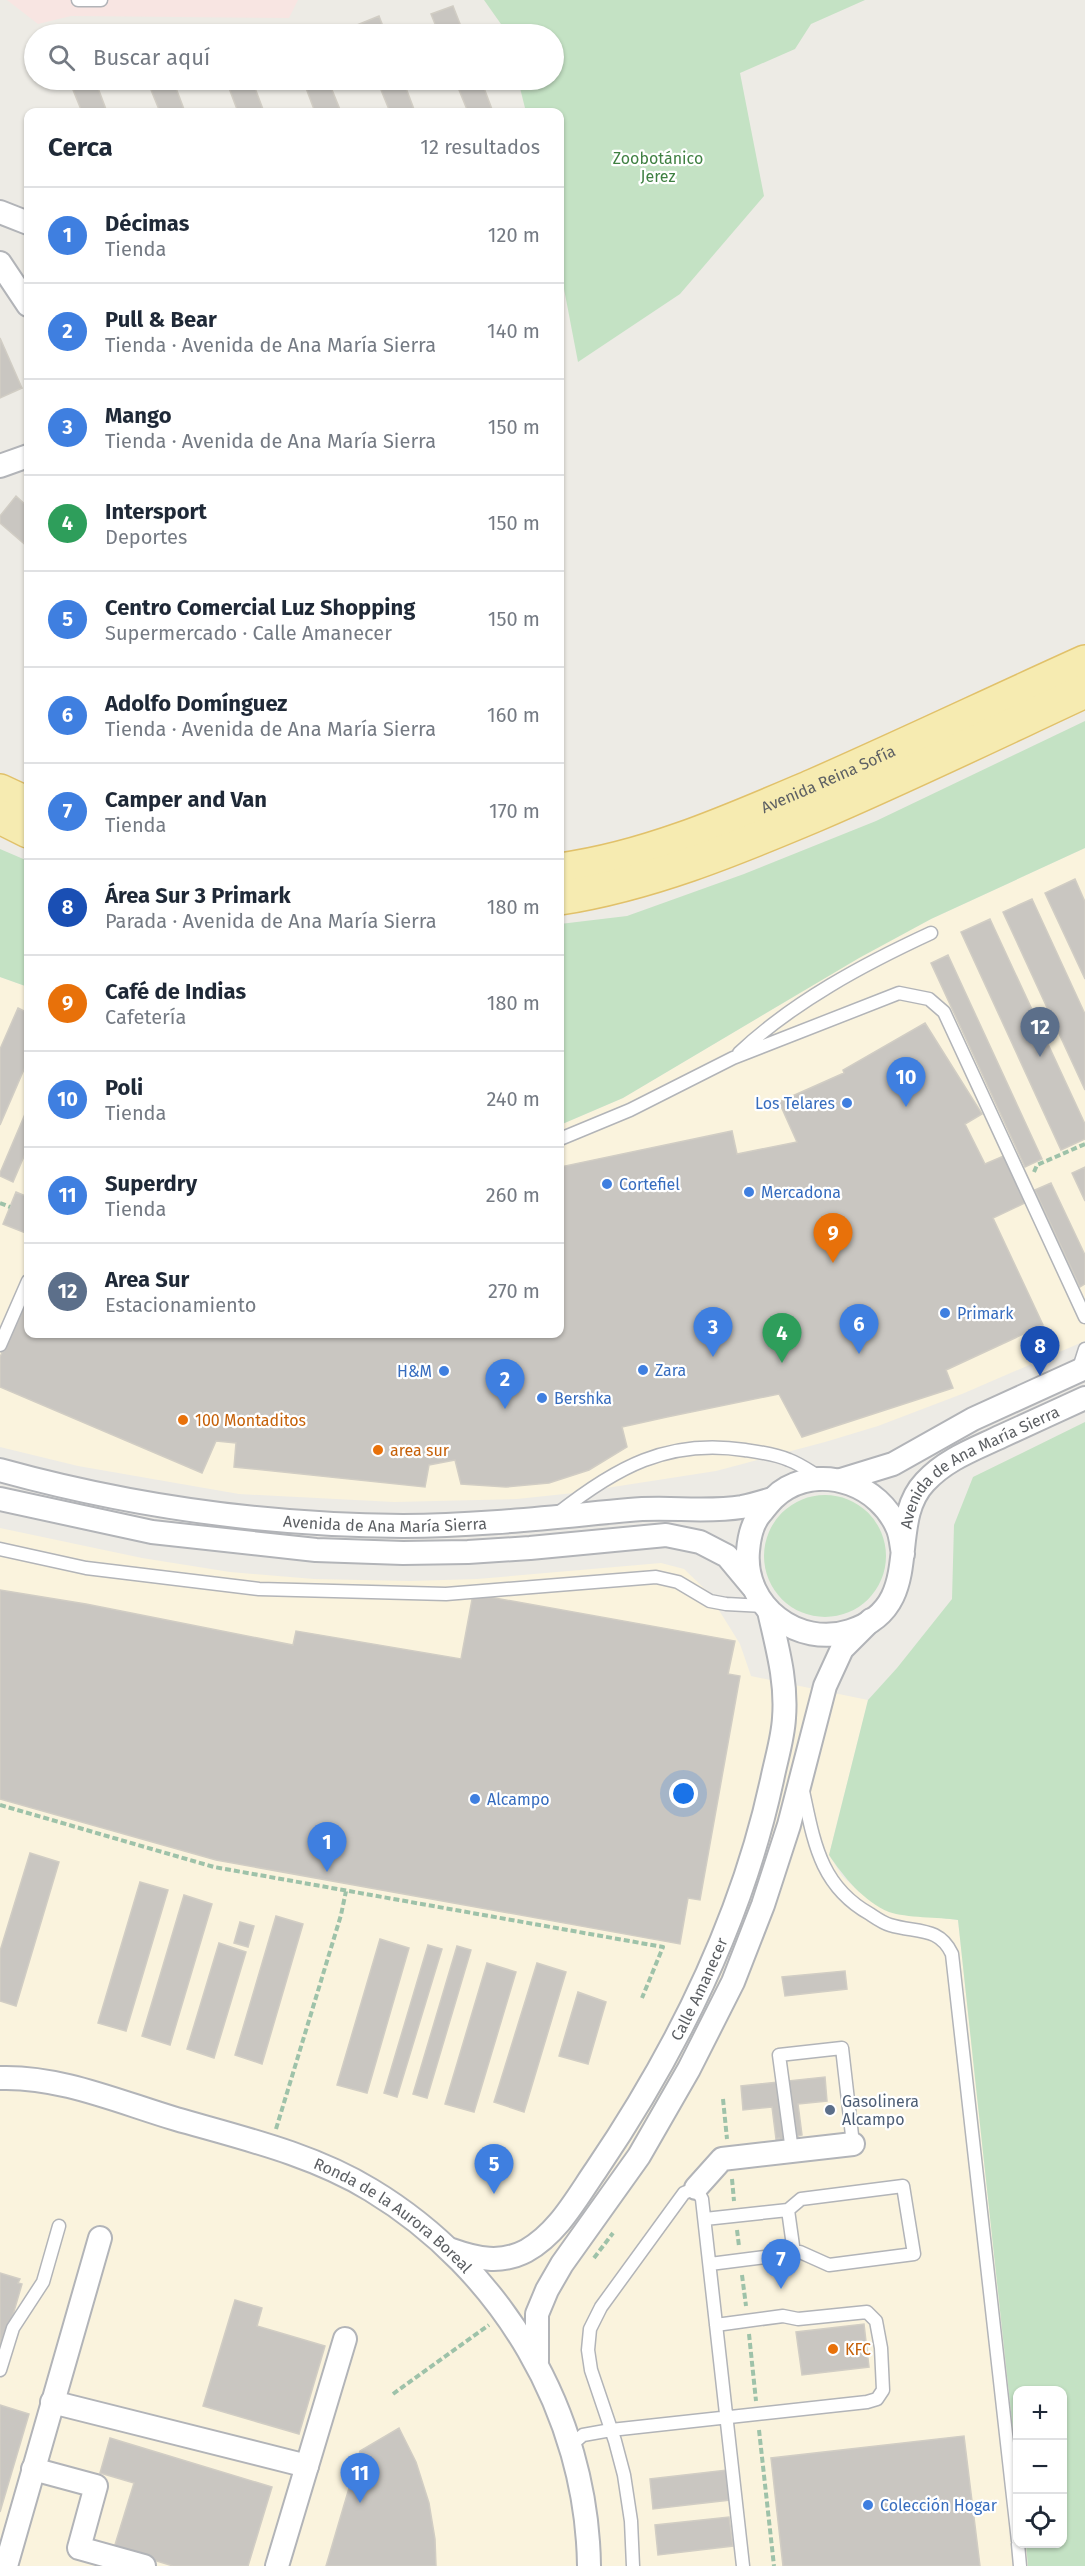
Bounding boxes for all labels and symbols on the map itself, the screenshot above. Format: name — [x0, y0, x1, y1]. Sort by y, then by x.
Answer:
park label: Zoobotánico Jerez — [613, 149, 703, 186]
street label: Avenida Reina Sofía — [758, 741, 898, 817]
pin: 12 — [1020, 1008, 1060, 1057]
pin: 10 — [886, 1058, 926, 1107]
place label: Los Telares — [755, 1094, 835, 1113]
marker: Los Telares — [840, 1096, 854, 1110]
place label: Cortefiel — [619, 1175, 680, 1194]
marker: Cortefiel — [600, 1177, 614, 1191]
place label: Mercadona — [761, 1183, 841, 1202]
marker: Mercadona — [742, 1185, 756, 1199]
pin: 9 — [814, 1214, 852, 1263]
pin: 6 — [840, 1304, 878, 1354]
place label: Primark — [957, 1304, 1014, 1323]
marker: Primark — [938, 1306, 952, 1320]
pin: 3 — [694, 1308, 732, 1357]
pin: 4 — [762, 1314, 802, 1363]
pin: 8 — [1020, 1326, 1060, 1376]
pin: 2 — [486, 1360, 524, 1409]
place label: Zara — [655, 1361, 686, 1380]
place label: H&M — [397, 1362, 432, 1381]
marker: Zara — [636, 1363, 650, 1377]
marker: H&M — [437, 1364, 451, 1378]
place label: Bershka — [554, 1389, 612, 1408]
marker: Bershka — [535, 1391, 549, 1405]
street label: Avenida de Ana María Sierra — [897, 1402, 1062, 1530]
place label: 100 Montaditos — [195, 1411, 306, 1430]
marker: 100 Montaditos — [176, 1413, 190, 1427]
place label: area sur — [390, 1441, 450, 1460]
marker: area sur — [371, 1443, 385, 1457]
street label: Avenida de Ana María Sierra — [283, 1512, 487, 1536]
your location — [669, 1779, 698, 1808]
place label: Alcampo — [487, 1790, 550, 1809]
marker: Alcampo — [468, 1792, 482, 1806]
pin: 1 — [308, 1822, 346, 1872]
street label: Calle Amanecer — [667, 1934, 732, 2044]
place label: Gasolinera Alcampo — [842, 2092, 919, 2129]
marker: Gasolinera Alcampo — [823, 2103, 837, 2117]
pin: 5 — [474, 2144, 514, 2194]
street label: Ronda de la Aurora Boreal — [311, 2154, 476, 2277]
pin: 7 — [762, 2240, 800, 2289]
place label: KFC — [845, 2340, 871, 2359]
marker: KFC — [826, 2342, 840, 2356]
pin: 11 — [340, 2454, 380, 2503]
place label: Colección Hogar — [880, 2496, 998, 2515]
marker: Colección Hogar — [861, 2498, 875, 2512]

